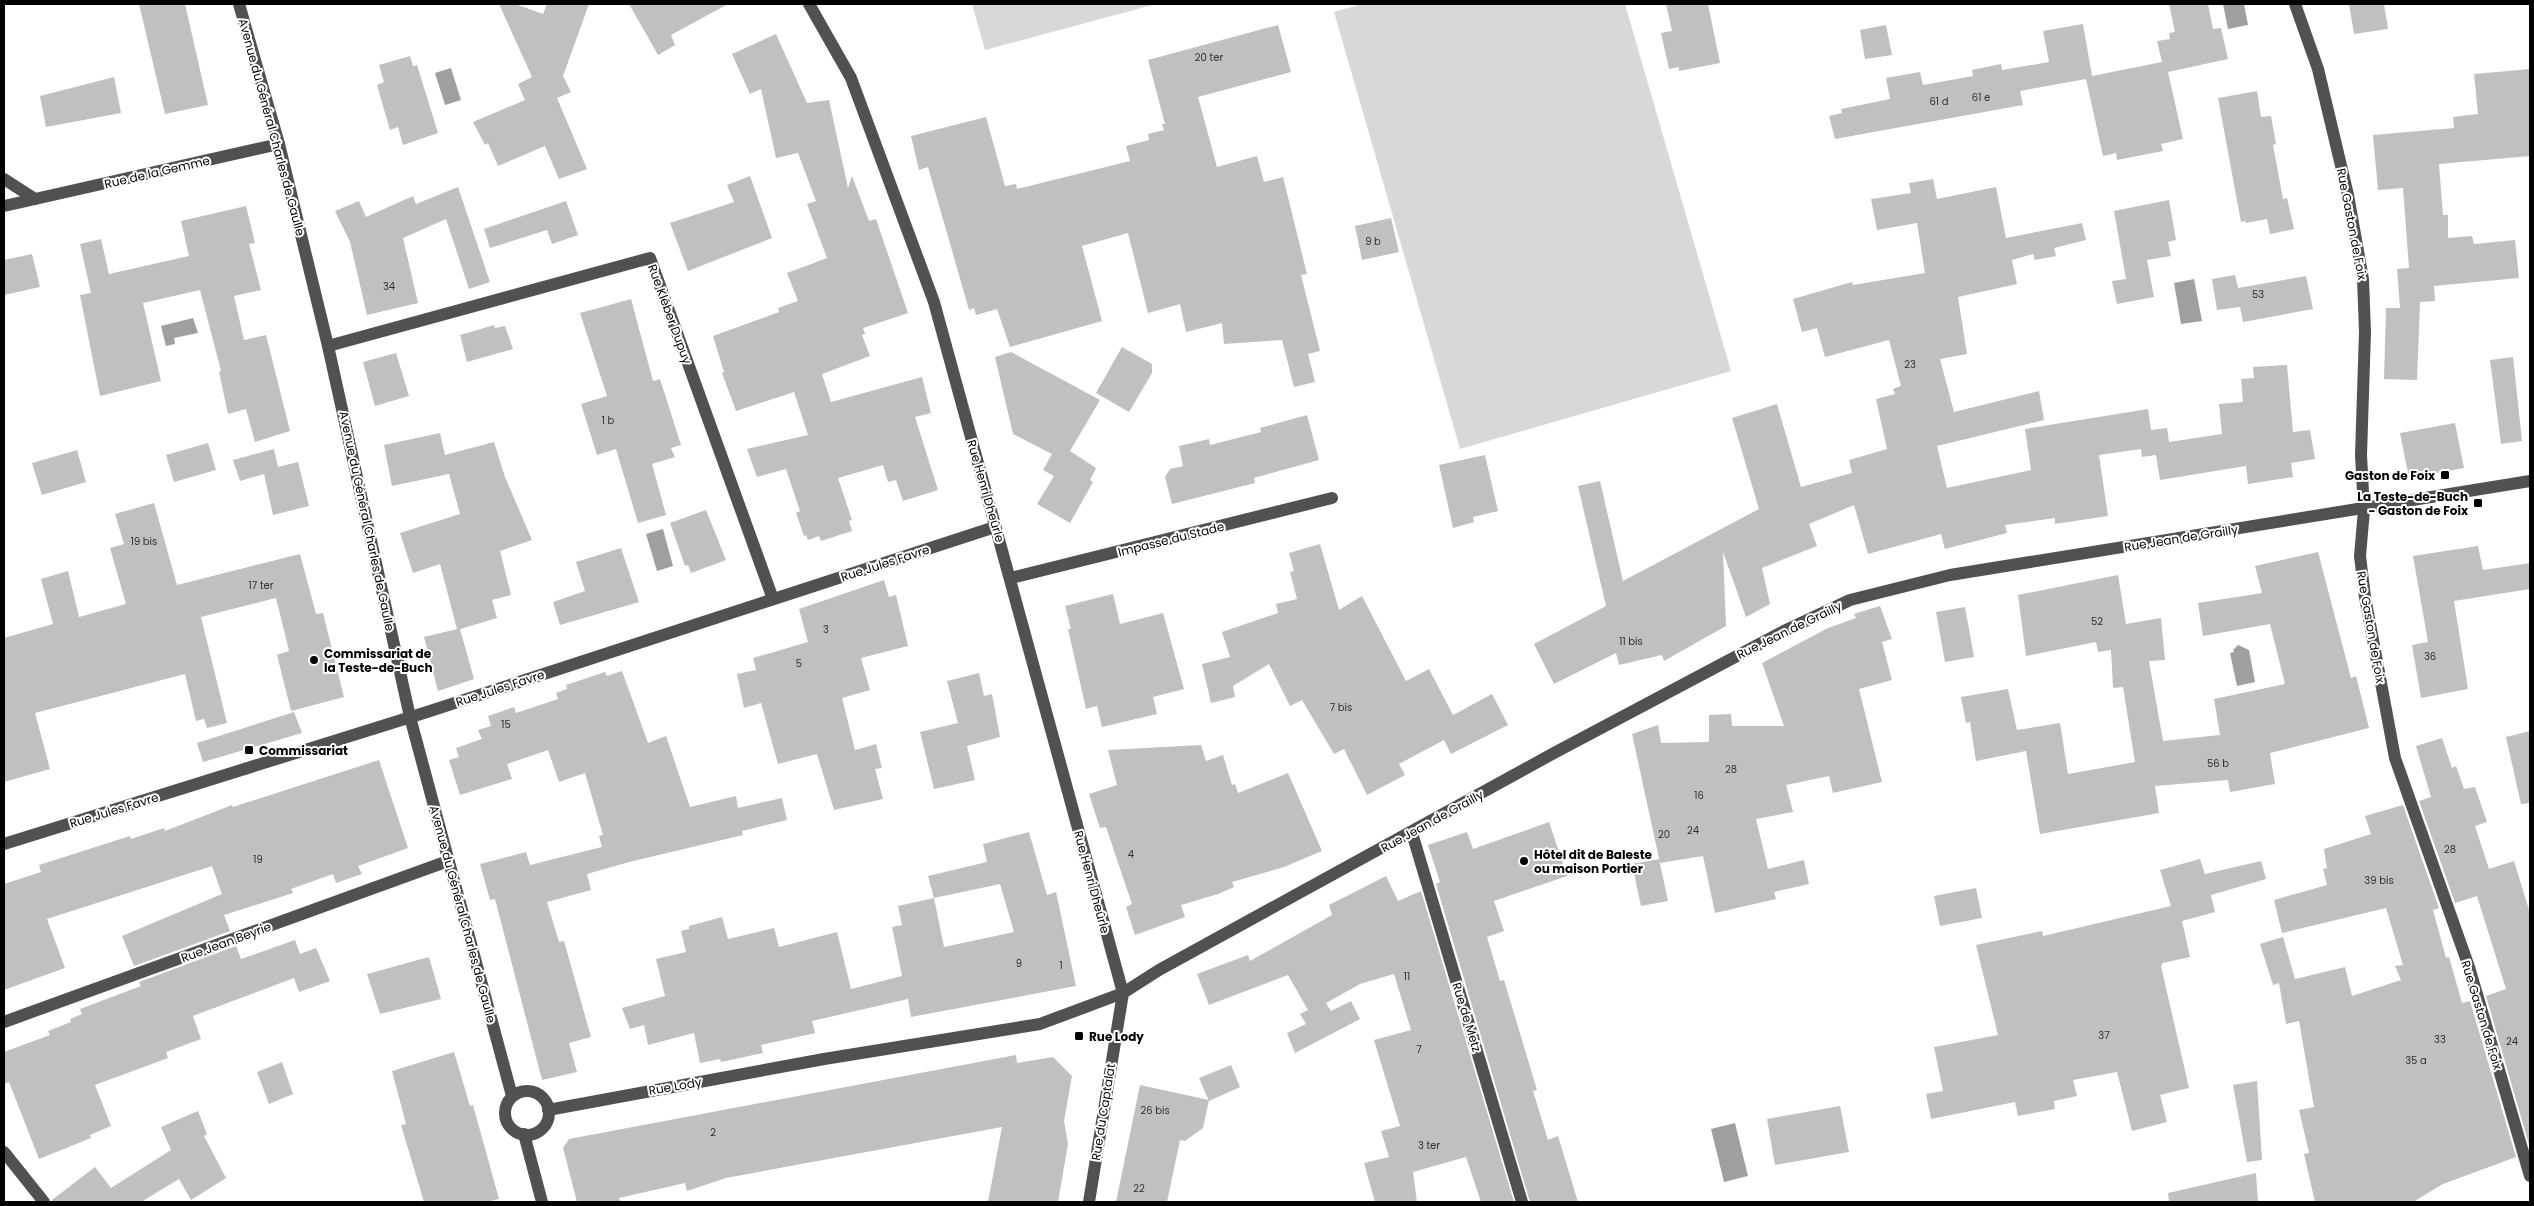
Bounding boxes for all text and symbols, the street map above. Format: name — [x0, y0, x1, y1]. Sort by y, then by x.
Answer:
street label: Avenue du Général Charles de Gaulle — [235, 16, 309, 238]
house number: 20 ter — [1195, 50, 1223, 65]
house number: 61 e — [1972, 90, 1990, 105]
house number: 61 d — [1930, 94, 1948, 109]
street label: Rue de la Gemme — [103, 152, 211, 192]
street label: Rue Gaston de Foix — [2333, 167, 2371, 282]
house number: 9 b — [1365, 234, 1381, 249]
street label: Rue Kléber Dupuy — [644, 262, 696, 367]
house number: 34 — [383, 279, 395, 294]
house number: 53 — [2252, 287, 2264, 302]
house number: 23 — [1904, 357, 1916, 372]
street label: Avenue du Général Charles de Gaulle — [335, 409, 399, 633]
house number: 1 b — [602, 413, 615, 428]
street label: Rue Henri Dheûrle — [963, 438, 1009, 544]
place label: Gaston de Foix — [2345, 467, 2436, 484]
marker: Gaston de Foix — [2439, 469, 2451, 481]
place label: La Teste-de-Buch - Gaston de Foix — [2357, 488, 2469, 519]
marker: La Teste-de-Buch - Gaston de Foix — [2472, 497, 2484, 509]
street label: Impasse du Stade — [1116, 518, 1226, 560]
street label: Rue Jean de Grailly — [2123, 521, 2239, 555]
house number: 19 bis — [131, 534, 157, 549]
street label: Rue Jules Favre — [838, 541, 932, 585]
street label: Rue Gaston de Foix — [2353, 570, 2389, 685]
house number: 17 ter — [249, 578, 274, 593]
street label: Rue Jean de Grailly — [1734, 597, 1844, 663]
house number: 52 — [2091, 614, 2103, 629]
house number: 3 — [823, 622, 829, 637]
house number: 11 bis — [1619, 634, 1643, 649]
place label: Commissariat de la Teste-de-Buch — [324, 645, 432, 676]
house number: 36 — [2424, 649, 2436, 664]
marker: Commissariat de la Teste-de-Buch — [308, 654, 320, 666]
house number: 5 — [796, 656, 802, 671]
street label: Rue Jules Favre — [453, 666, 547, 710]
house number: 7 bis — [1330, 700, 1352, 715]
house number: 15 — [501, 717, 511, 732]
place label: Commissariat — [259, 742, 348, 759]
marker: Commissariat — [243, 744, 255, 756]
house number: 56 b — [2207, 756, 2229, 771]
house number: 28 — [1725, 762, 1737, 777]
street label: Rue Jean de Grailly — [1378, 786, 1486, 856]
street label: Rue Jules Favre — [67, 788, 161, 832]
house number: 16 — [1694, 788, 1704, 803]
street label: Avenue du Général Charles de Gaulle — [426, 803, 500, 1025]
house number: 24 — [1687, 823, 1699, 838]
house number: 20 — [1658, 827, 1670, 842]
street label: Rue Henri Dheûrle — [1070, 829, 1114, 935]
house number: 28 — [2444, 842, 2456, 857]
place label: Hôtel dit de Baleste ou maison Portier — [1534, 846, 1653, 877]
house number: 4 — [1128, 847, 1134, 862]
house number: 19 — [253, 852, 263, 867]
marker: Hôtel dit de Baleste ou maison Portier — [1518, 855, 1530, 867]
house number: 39 bis — [2364, 873, 2394, 888]
street label: Rue Jean Beyrie — [179, 918, 273, 966]
house number: 9 — [1016, 956, 1022, 971]
house number: 1 — [1059, 958, 1063, 973]
street label: Rue Gaston de Foix — [2457, 958, 2507, 1072]
house number: 11 — [1404, 969, 1410, 984]
street label: Rue de Metz — [1448, 980, 1486, 1054]
place label: Rue Lody — [1089, 1028, 1144, 1045]
house number: 37 — [2098, 1028, 2110, 1043]
marker: Rue Lody — [1073, 1030, 1085, 1042]
house number: 33 — [2434, 1032, 2446, 1047]
house number: 24 — [2506, 1034, 2518, 1049]
house number: 7 — [1416, 1042, 1422, 1057]
house number: 35 a — [2405, 1053, 2427, 1068]
street label: Rue du Captalat — [1087, 1062, 1119, 1162]
street label: Rue Lody — [647, 1073, 703, 1099]
house number: 26 bis — [1140, 1103, 1170, 1118]
house number: 2 — [710, 1125, 716, 1140]
house number: 3 ter — [1418, 1138, 1440, 1153]
house number: 22 — [1133, 1181, 1145, 1196]

